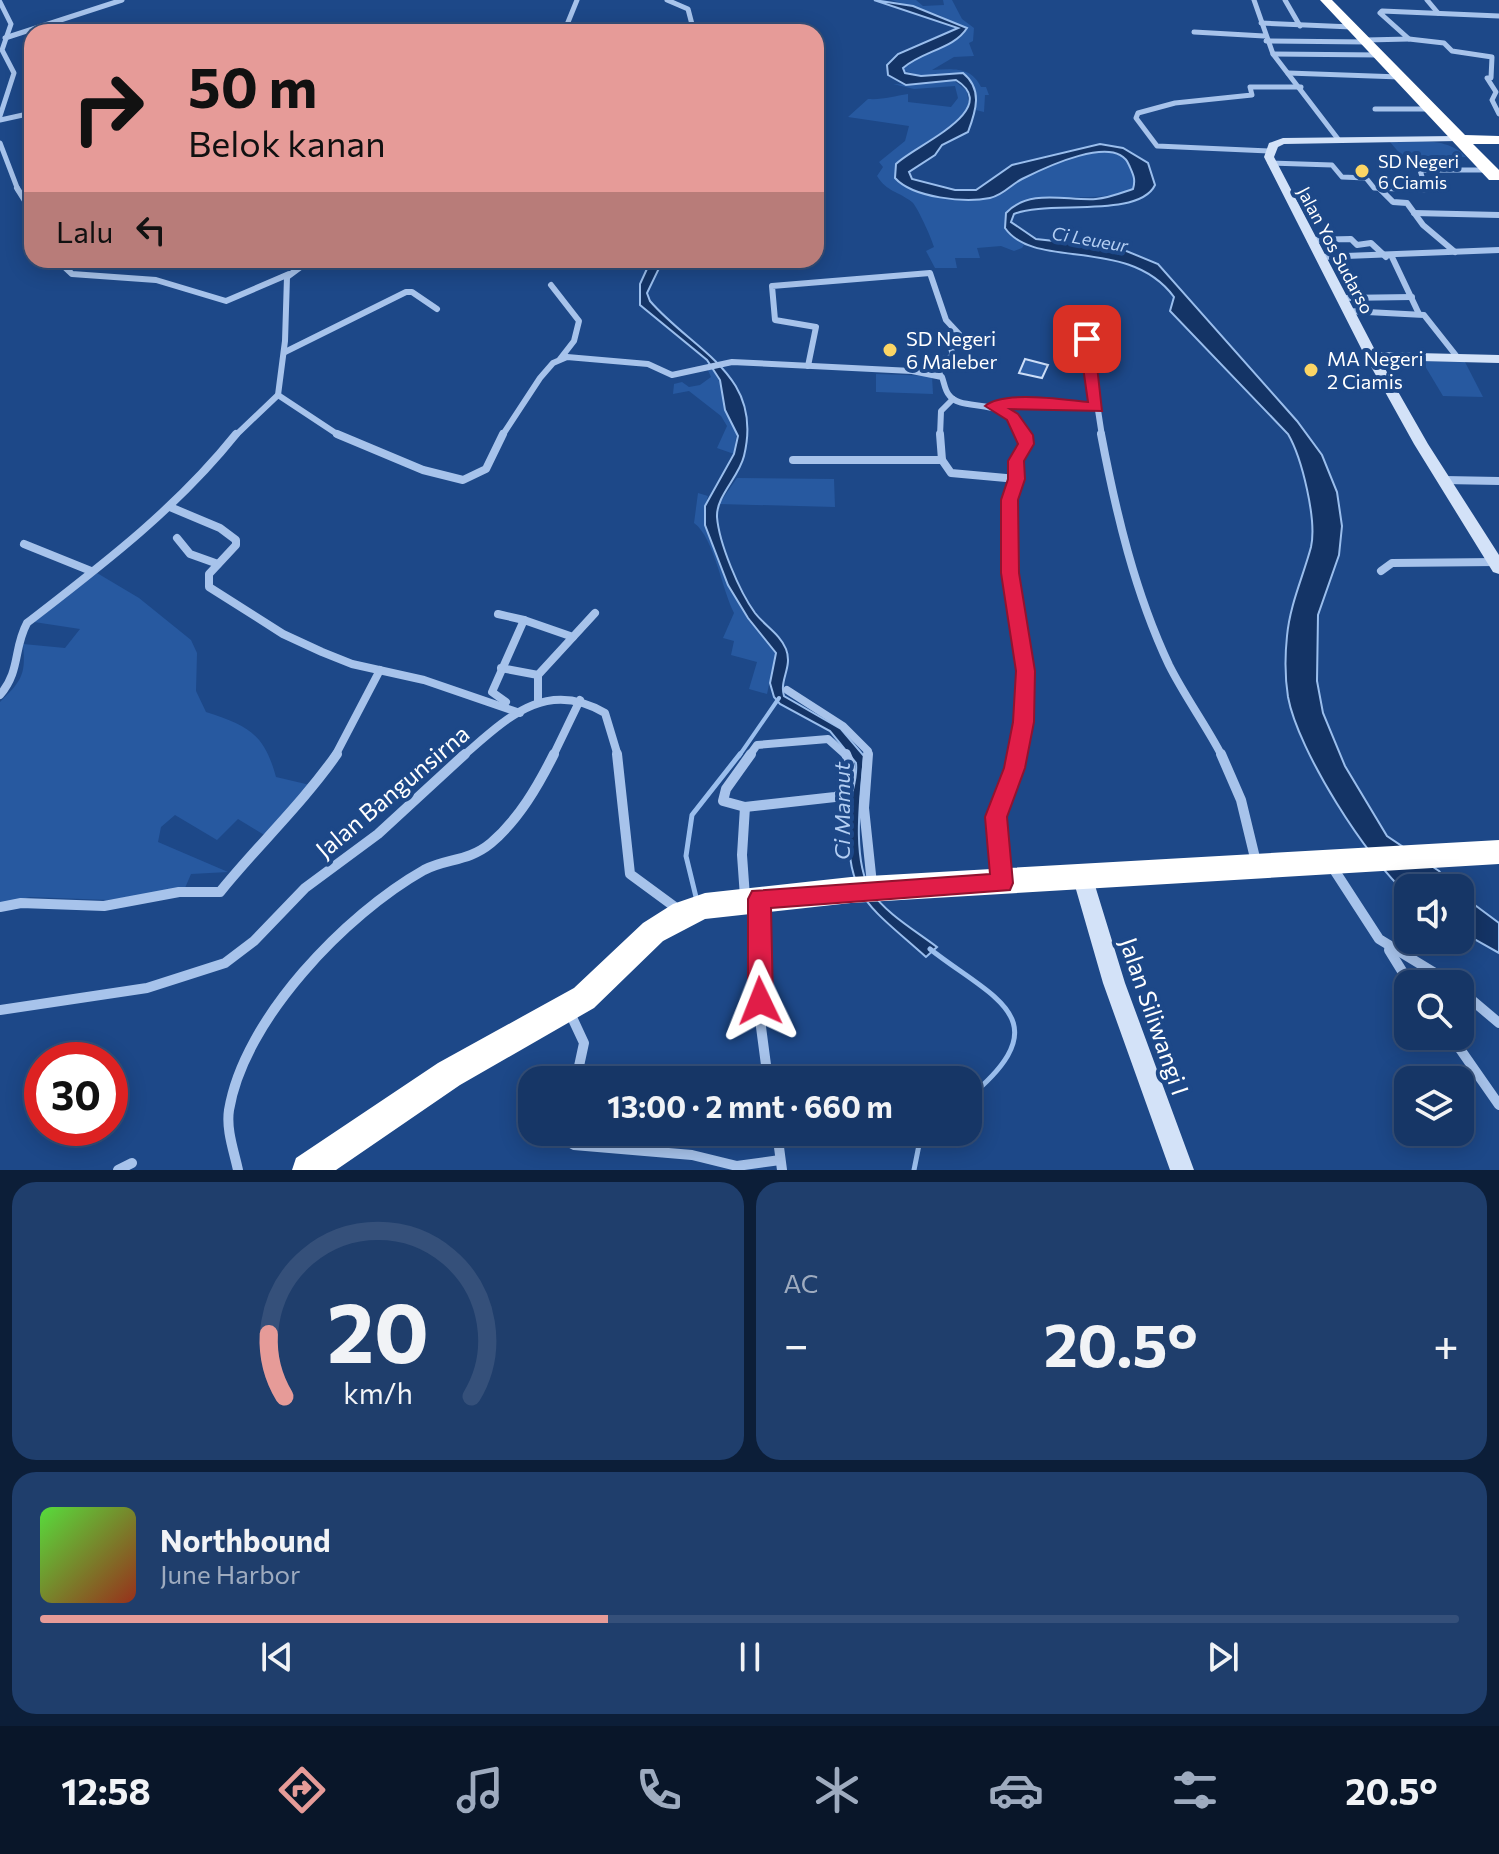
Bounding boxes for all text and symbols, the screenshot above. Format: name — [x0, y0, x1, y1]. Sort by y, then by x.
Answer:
text: 50 m — [188, 51, 317, 120]
icon: right — [56, 56, 160, 160]
text: Belok kanan — [188, 120, 386, 164]
place label: SD Negeri 6 Ciamis — [1378, 150, 1459, 193]
marker: SD Negeri 6 Ciamis — [1353, 162, 1371, 180]
street label: Jalan Yos Sudarso — [1293, 183, 1379, 317]
icon: left — [129, 208, 173, 252]
text: Lalu — [56, 212, 113, 249]
water label: Ci Leueur — [1050, 221, 1131, 257]
pin — [1053, 305, 1121, 373]
icon: arrive — [1065, 317, 1109, 361]
place label: SD Negeri 6 Maleber — [906, 326, 997, 373]
marker: SD Negeri 6 Maleber — [881, 341, 899, 359]
place label: MA Negeri 2 Ciamis — [1327, 346, 1424, 393]
marker: MA Negeri 2 Ciamis — [1302, 361, 1320, 379]
street label: Jalan Bangunsirna — [309, 718, 475, 864]
water label: Ci Mamut — [828, 761, 855, 860]
map controls — [1394, 874, 1474, 1146]
button: sound — [1394, 874, 1474, 954]
street label: Jalan Siliwangi I — [1114, 933, 1196, 1099]
position arrow — [718, 959, 802, 1043]
button: search — [1394, 970, 1474, 1050]
speed limit sign: 30 — [24, 1042, 128, 1146]
button: layers — [1394, 1066, 1474, 1146]
text: 13:00 · 2 mnt · 660 m — [607, 1087, 893, 1124]
text: AC — [784, 1267, 818, 1298]
text: 20 — [327, 1278, 429, 1380]
text: 20.5° — [1044, 1306, 1198, 1379]
text: − — [784, 1316, 809, 1370]
text: + — [1433, 1316, 1459, 1370]
text: km/h — [343, 1375, 413, 1410]
text: Northbound — [160, 1521, 331, 1558]
text: June Harbor — [160, 1558, 300, 1589]
icon: previous — [255, 1635, 299, 1679]
icon: pause — [728, 1635, 772, 1679]
icon: next — [1201, 1635, 1245, 1679]
icon: directions — [274, 1762, 330, 1818]
icon: music — [452, 1762, 508, 1818]
icon: phone — [631, 1762, 687, 1818]
icon: climate — [809, 1762, 865, 1818]
icon: car — [988, 1762, 1044, 1818]
icon: filters — [1167, 1762, 1223, 1818]
text: 12:58 — [61, 1768, 151, 1812]
text: 20.5° — [1345, 1768, 1438, 1812]

